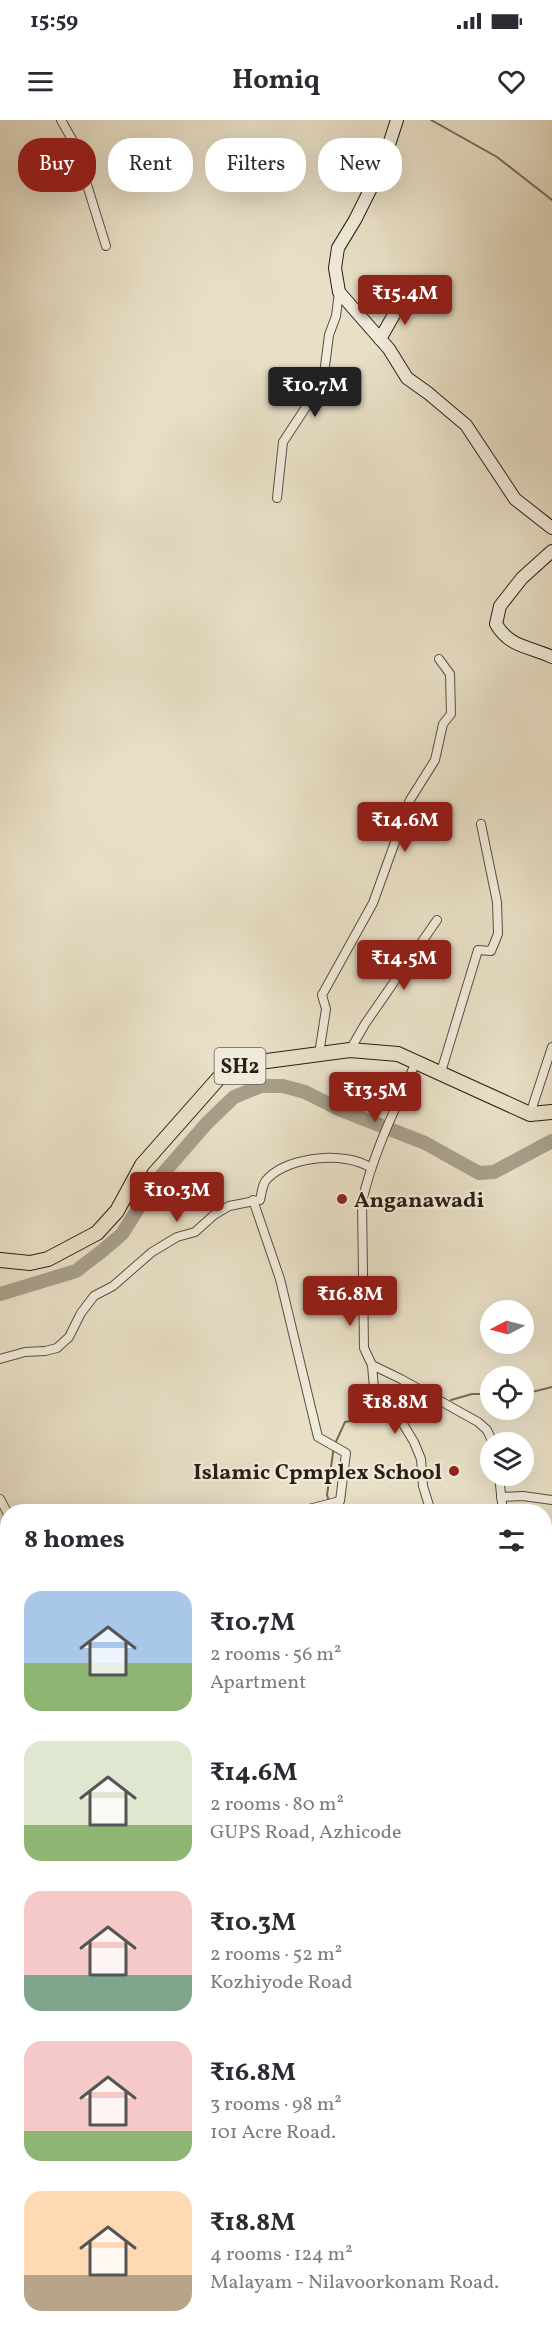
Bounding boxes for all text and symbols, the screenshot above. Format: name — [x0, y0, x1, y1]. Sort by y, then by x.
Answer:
text: 15:59 — [30, 6, 78, 37]
text: Homiq — [232, 62, 320, 100]
icon: menu — [24, 65, 57, 98]
icon: heart — [495, 65, 528, 98]
chip: Buy — [18, 138, 96, 192]
chip: Rent — [108, 138, 193, 192]
chip: Filters — [205, 138, 306, 192]
chip: New — [318, 138, 402, 192]
pin: ₹15.4M — [356, 275, 454, 326]
text: ₹15.4M — [372, 280, 438, 308]
pin: ₹10.7M — [266, 367, 364, 418]
text: ₹10.7M — [282, 372, 348, 400]
pin: ₹14.6M — [356, 802, 454, 853]
text: ₹14.6M — [371, 807, 439, 835]
pin: ₹14.5M — [355, 940, 453, 991]
text: ₹14.5M — [371, 945, 437, 973]
road number: SH2 — [214, 1048, 266, 1084]
pin: ₹13.5M — [326, 1072, 424, 1123]
text: ₹13.5M — [343, 1077, 407, 1105]
pin: ₹10.3M — [128, 1172, 226, 1223]
text: ₹10.3M — [144, 1177, 210, 1205]
place label: Anganawadi — [354, 1186, 484, 1217]
marker: Anganawadi — [335, 1192, 349, 1206]
pin: ₹16.8M — [301, 1276, 399, 1327]
text: ₹16.8M — [317, 1281, 383, 1309]
north arrow — [480, 1300, 534, 1354]
map controls — [480, 1300, 534, 1486]
button: locate — [480, 1366, 534, 1420]
pin: ₹18.8M — [346, 1384, 444, 1435]
text: ₹18.8M — [362, 1389, 428, 1417]
button: layers — [480, 1432, 534, 1486]
place label: Islamic Cpmplex School — [193, 1458, 442, 1489]
marker: Islamic Cpmplex School — [447, 1464, 461, 1478]
text: 8 homes — [24, 1522, 125, 1558]
icon: filters — [495, 1524, 528, 1557]
text: ₹10.7M — [210, 1605, 295, 1641]
icon: home — [72, 1615, 144, 1687]
text: 2 rooms · 56 m² — [210, 1641, 341, 1669]
text: Apartment — [210, 1669, 306, 1697]
text: ₹14.6M — [210, 1755, 297, 1791]
icon: home — [72, 1765, 144, 1837]
text: 2 rooms · 80 m² — [210, 1791, 344, 1819]
text: GUPS Road, Azhicode — [210, 1819, 402, 1847]
text: ₹10.3M — [210, 1905, 296, 1941]
icon: home — [72, 1915, 144, 1987]
text: 2 rooms · 52 m² — [210, 1941, 342, 1969]
text: Kozhiyode Road — [210, 1969, 353, 1997]
text: ₹16.8M — [210, 2055, 296, 2091]
icon: home — [72, 2065, 144, 2137]
text: 3 rooms · 98 m² — [210, 2091, 342, 2119]
text: 101 Acre Road. — [210, 2119, 336, 2147]
text: ₹18.8M — [210, 2205, 295, 2241]
icon: home — [72, 2215, 144, 2287]
text: 4 rooms · 124 m² — [210, 2241, 353, 2269]
text: Malayam - Nilavoorkonam Road. — [210, 2269, 499, 2297]

